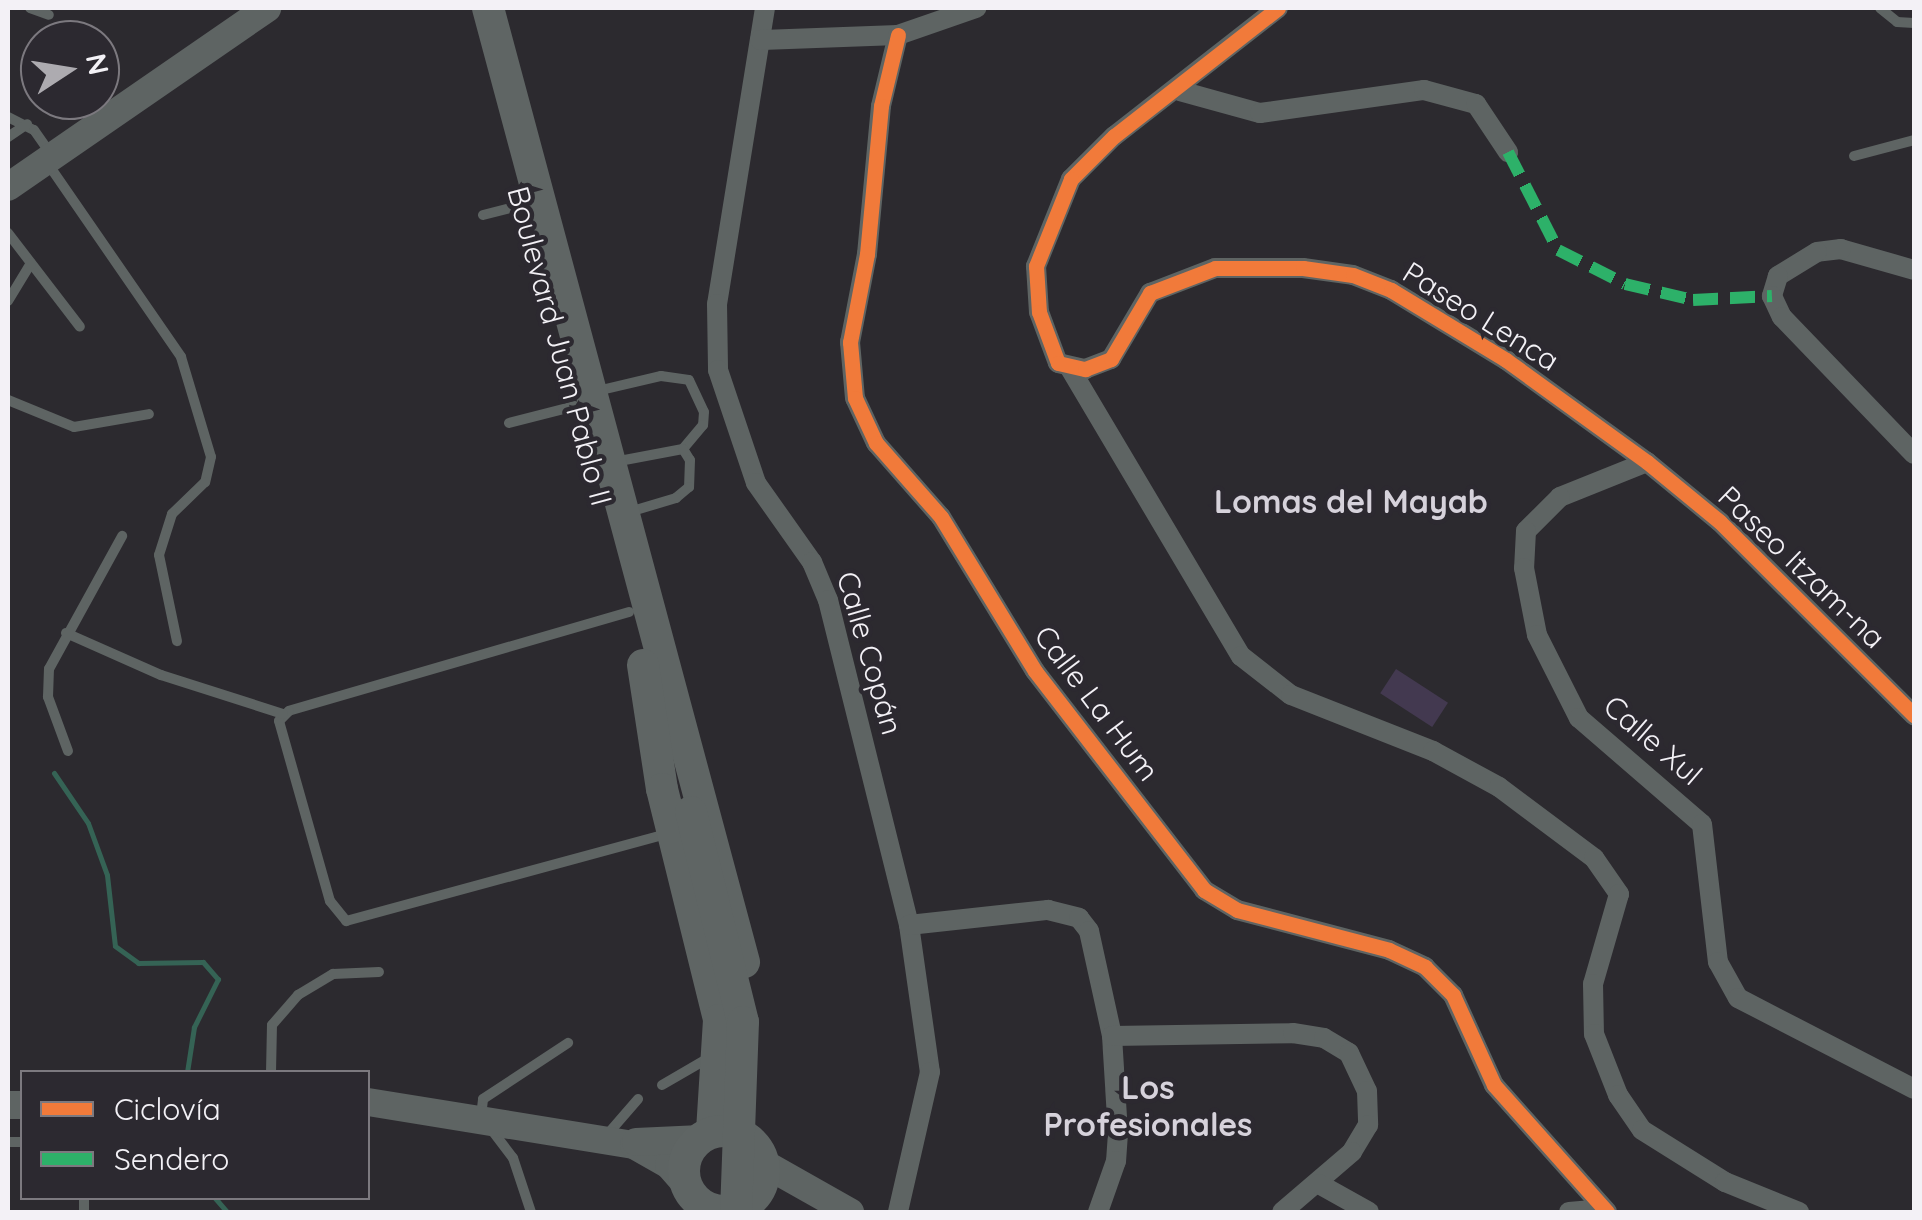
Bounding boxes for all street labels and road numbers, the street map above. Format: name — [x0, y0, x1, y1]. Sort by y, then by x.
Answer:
street label: Boulevard Juan Pablo II — [500, 182, 620, 510]
street label: Paseo Lenca — [1396, 254, 1566, 378]
street label: Paseo Itzam-na — [1711, 478, 1893, 656]
street label: Calle Copán — [830, 567, 910, 739]
street label: Calle La Hum — [1027, 618, 1167, 788]
street label: Calle Xul — [1597, 688, 1709, 792]

